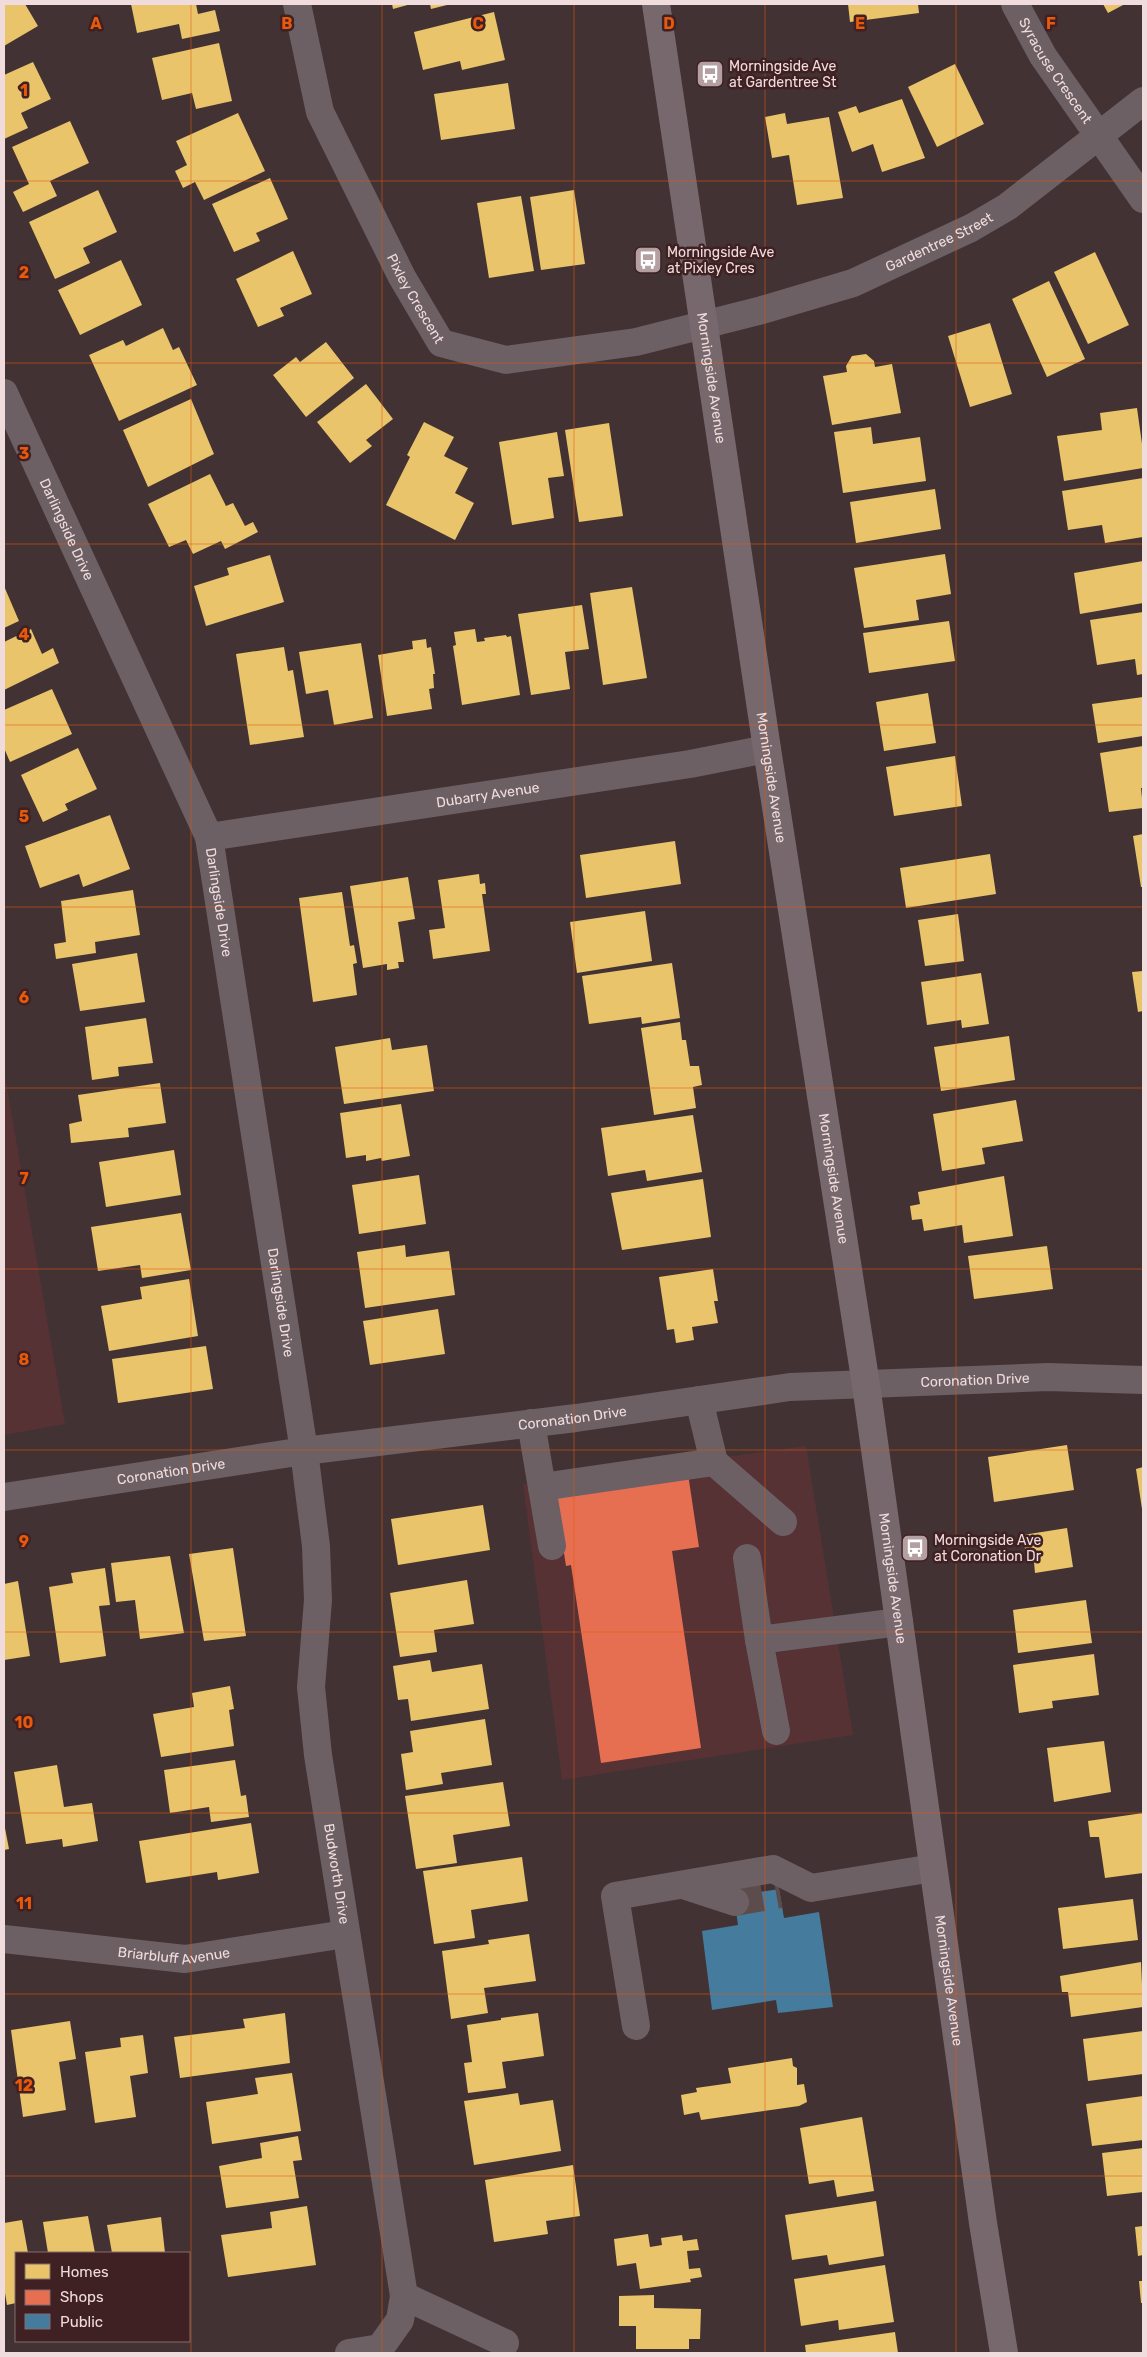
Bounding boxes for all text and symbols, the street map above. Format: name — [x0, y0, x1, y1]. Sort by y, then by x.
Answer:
text: A — [90, 14, 102, 33]
text: B — [281, 14, 293, 33]
text: C — [472, 14, 484, 33]
text: D — [663, 14, 675, 33]
text: E — [855, 14, 865, 33]
text: F — [1046, 14, 1056, 33]
street label: Syracuse Crescent — [1015, 15, 1096, 127]
place label: Morningside Ave at Gardentree St — [729, 58, 837, 91]
bus stop icon: Morningside Ave at Gardentree St — [695, 59, 725, 89]
text: 1 — [20, 81, 28, 100]
street label: Gardentree Street — [883, 208, 996, 275]
place label: Morningside Ave at Pixley Cres — [667, 244, 774, 277]
bus stop icon: Morningside Ave at Pixley Cres — [633, 245, 663, 275]
street label: Pixley Crescent — [383, 251, 448, 347]
text: 2 — [19, 263, 29, 282]
street label: Morningside Avenue — [694, 311, 730, 445]
text: 3 — [19, 444, 29, 463]
street label: Darlingside Drive — [36, 476, 98, 583]
text: 4 — [19, 625, 30, 644]
street label: Morningside Avenue — [753, 711, 790, 844]
street label: Dubarry Avenue — [435, 778, 541, 811]
text: 5 — [19, 807, 29, 826]
street label: Darlingside Drive — [202, 846, 236, 958]
text: 6 — [19, 988, 29, 1007]
street label: Morningside Avenue — [815, 1112, 852, 1245]
text: 7 — [19, 1169, 29, 1188]
street label: Darlingside Drive — [264, 1247, 298, 1358]
text: 8 — [19, 1350, 30, 1369]
street label: Coronation Drive — [920, 1369, 1030, 1390]
street label: Coronation Drive — [517, 1402, 628, 1433]
street label: Coronation Drive — [116, 1455, 227, 1488]
street label: Morningside Avenue — [875, 1512, 911, 1645]
text: 9 — [19, 1532, 29, 1551]
place label: Morningside Ave at Coronation Dr — [934, 1532, 1042, 1565]
bus stop icon: Morningside Ave at Coronation Dr — [900, 1533, 930, 1563]
text: 10 — [15, 1713, 34, 1732]
street label: Budworth Drive — [320, 1822, 353, 1925]
text: 11 — [16, 1894, 32, 1913]
street label: Morningside Avenue — [932, 1914, 967, 2047]
street label: Briarbluff Avenue — [117, 1943, 231, 1968]
text: 12 — [15, 2076, 33, 2095]
legend — [15, 2252, 190, 2342]
text: Homes — [60, 2263, 109, 2281]
text: Shops — [60, 2288, 104, 2306]
text: Public — [60, 2313, 103, 2331]

